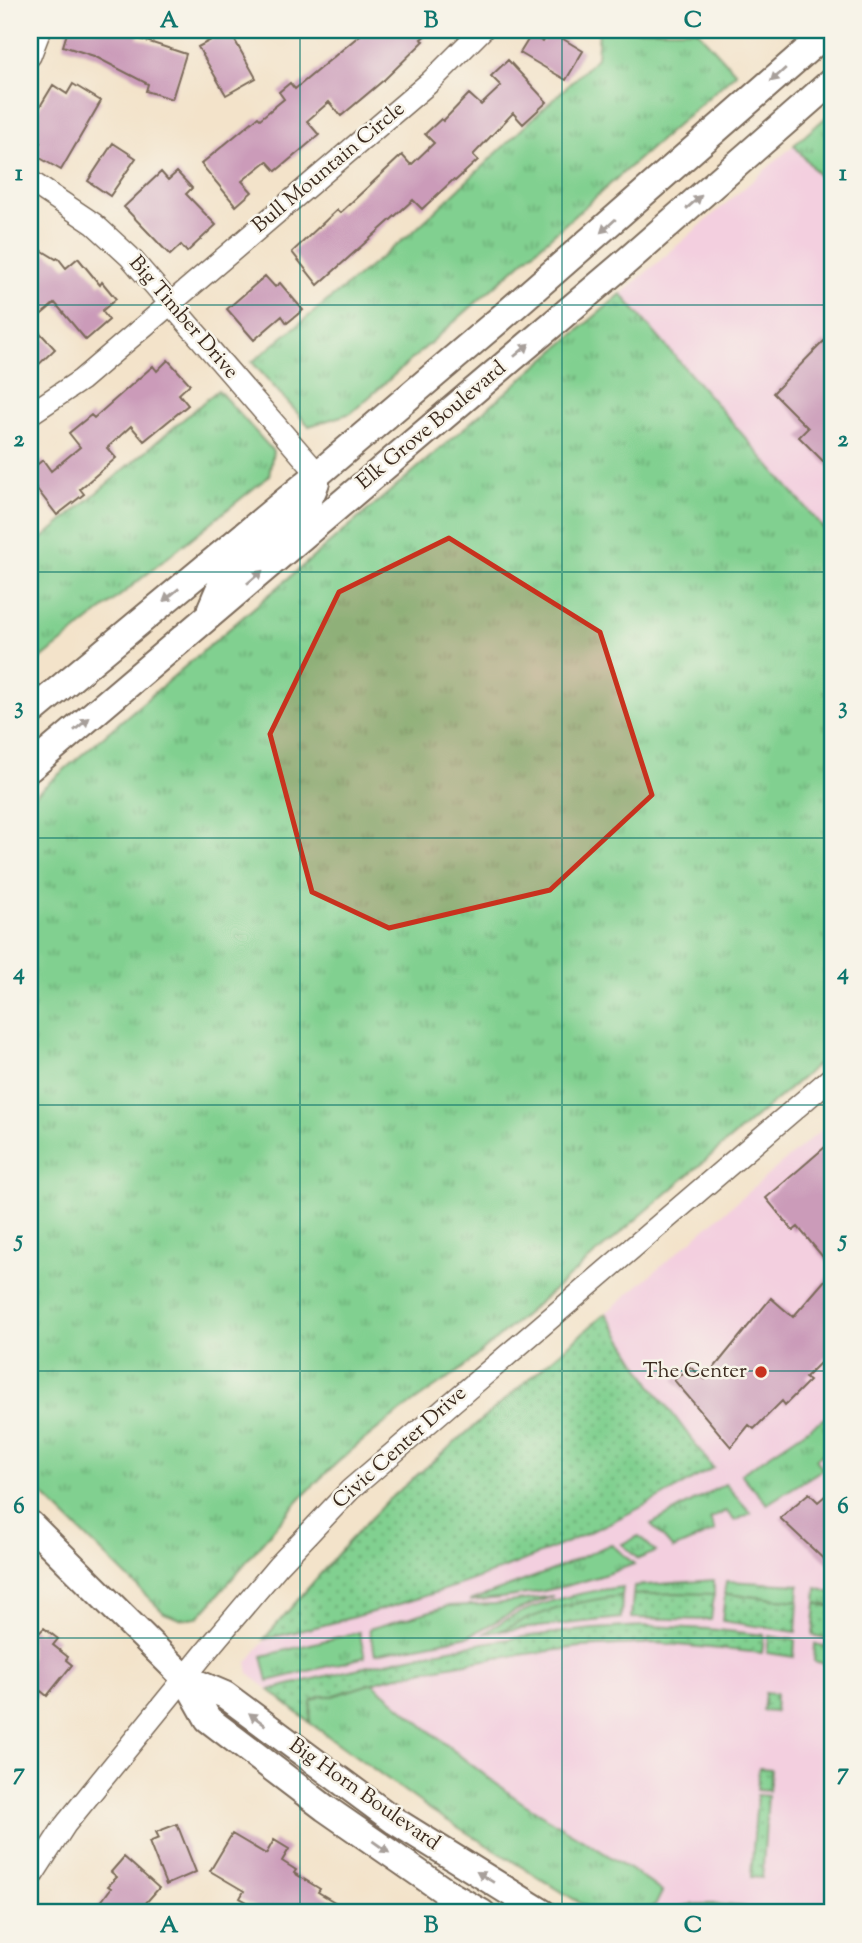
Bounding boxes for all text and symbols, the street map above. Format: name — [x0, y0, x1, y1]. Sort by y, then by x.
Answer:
text: A — [160, 5, 179, 38]
text: B — [424, 5, 439, 38]
text: C — [684, 5, 702, 38]
one-way arrow — [770, 67, 787, 82]
street label: Bull Mountain Circle — [246, 95, 412, 241]
text: 1 — [15, 158, 23, 191]
text: 1 — [839, 158, 847, 191]
one-way arrow — [686, 195, 703, 210]
one-way arrow — [599, 218, 617, 234]
street label: Big Timber Drive — [121, 250, 245, 386]
one-way arrow — [513, 342, 531, 358]
street label: Elk Grove Boulevard — [351, 354, 513, 498]
text: 2 — [14, 424, 25, 457]
text: 2 — [838, 424, 849, 457]
one-way arrow — [247, 570, 264, 585]
one-way arrow — [162, 587, 179, 602]
text: 3 — [14, 691, 24, 724]
text: 3 — [838, 691, 848, 724]
one-way arrow — [73, 716, 91, 732]
text: 4 — [12, 957, 25, 990]
text: 4 — [836, 957, 849, 990]
text: 5 — [13, 1224, 23, 1257]
text: 5 — [837, 1224, 847, 1257]
place label: The Center — [643, 1357, 747, 1387]
marker: The Center — [753, 1364, 769, 1380]
street label: Civic Center Drive — [326, 1379, 474, 1517]
text: 6 — [13, 1491, 25, 1524]
text: 6 — [837, 1491, 849, 1524]
one-way arrow — [248, 1712, 266, 1726]
street label: Big Horn Boulevard — [282, 1731, 446, 1859]
text: 7 — [13, 1757, 25, 1790]
text: 7 — [837, 1757, 849, 1790]
one-way arrow — [372, 1840, 390, 1854]
one-way arrow — [475, 1871, 494, 1884]
text: A — [160, 1910, 179, 1943]
text: B — [424, 1910, 439, 1943]
text: C — [684, 1910, 702, 1943]

